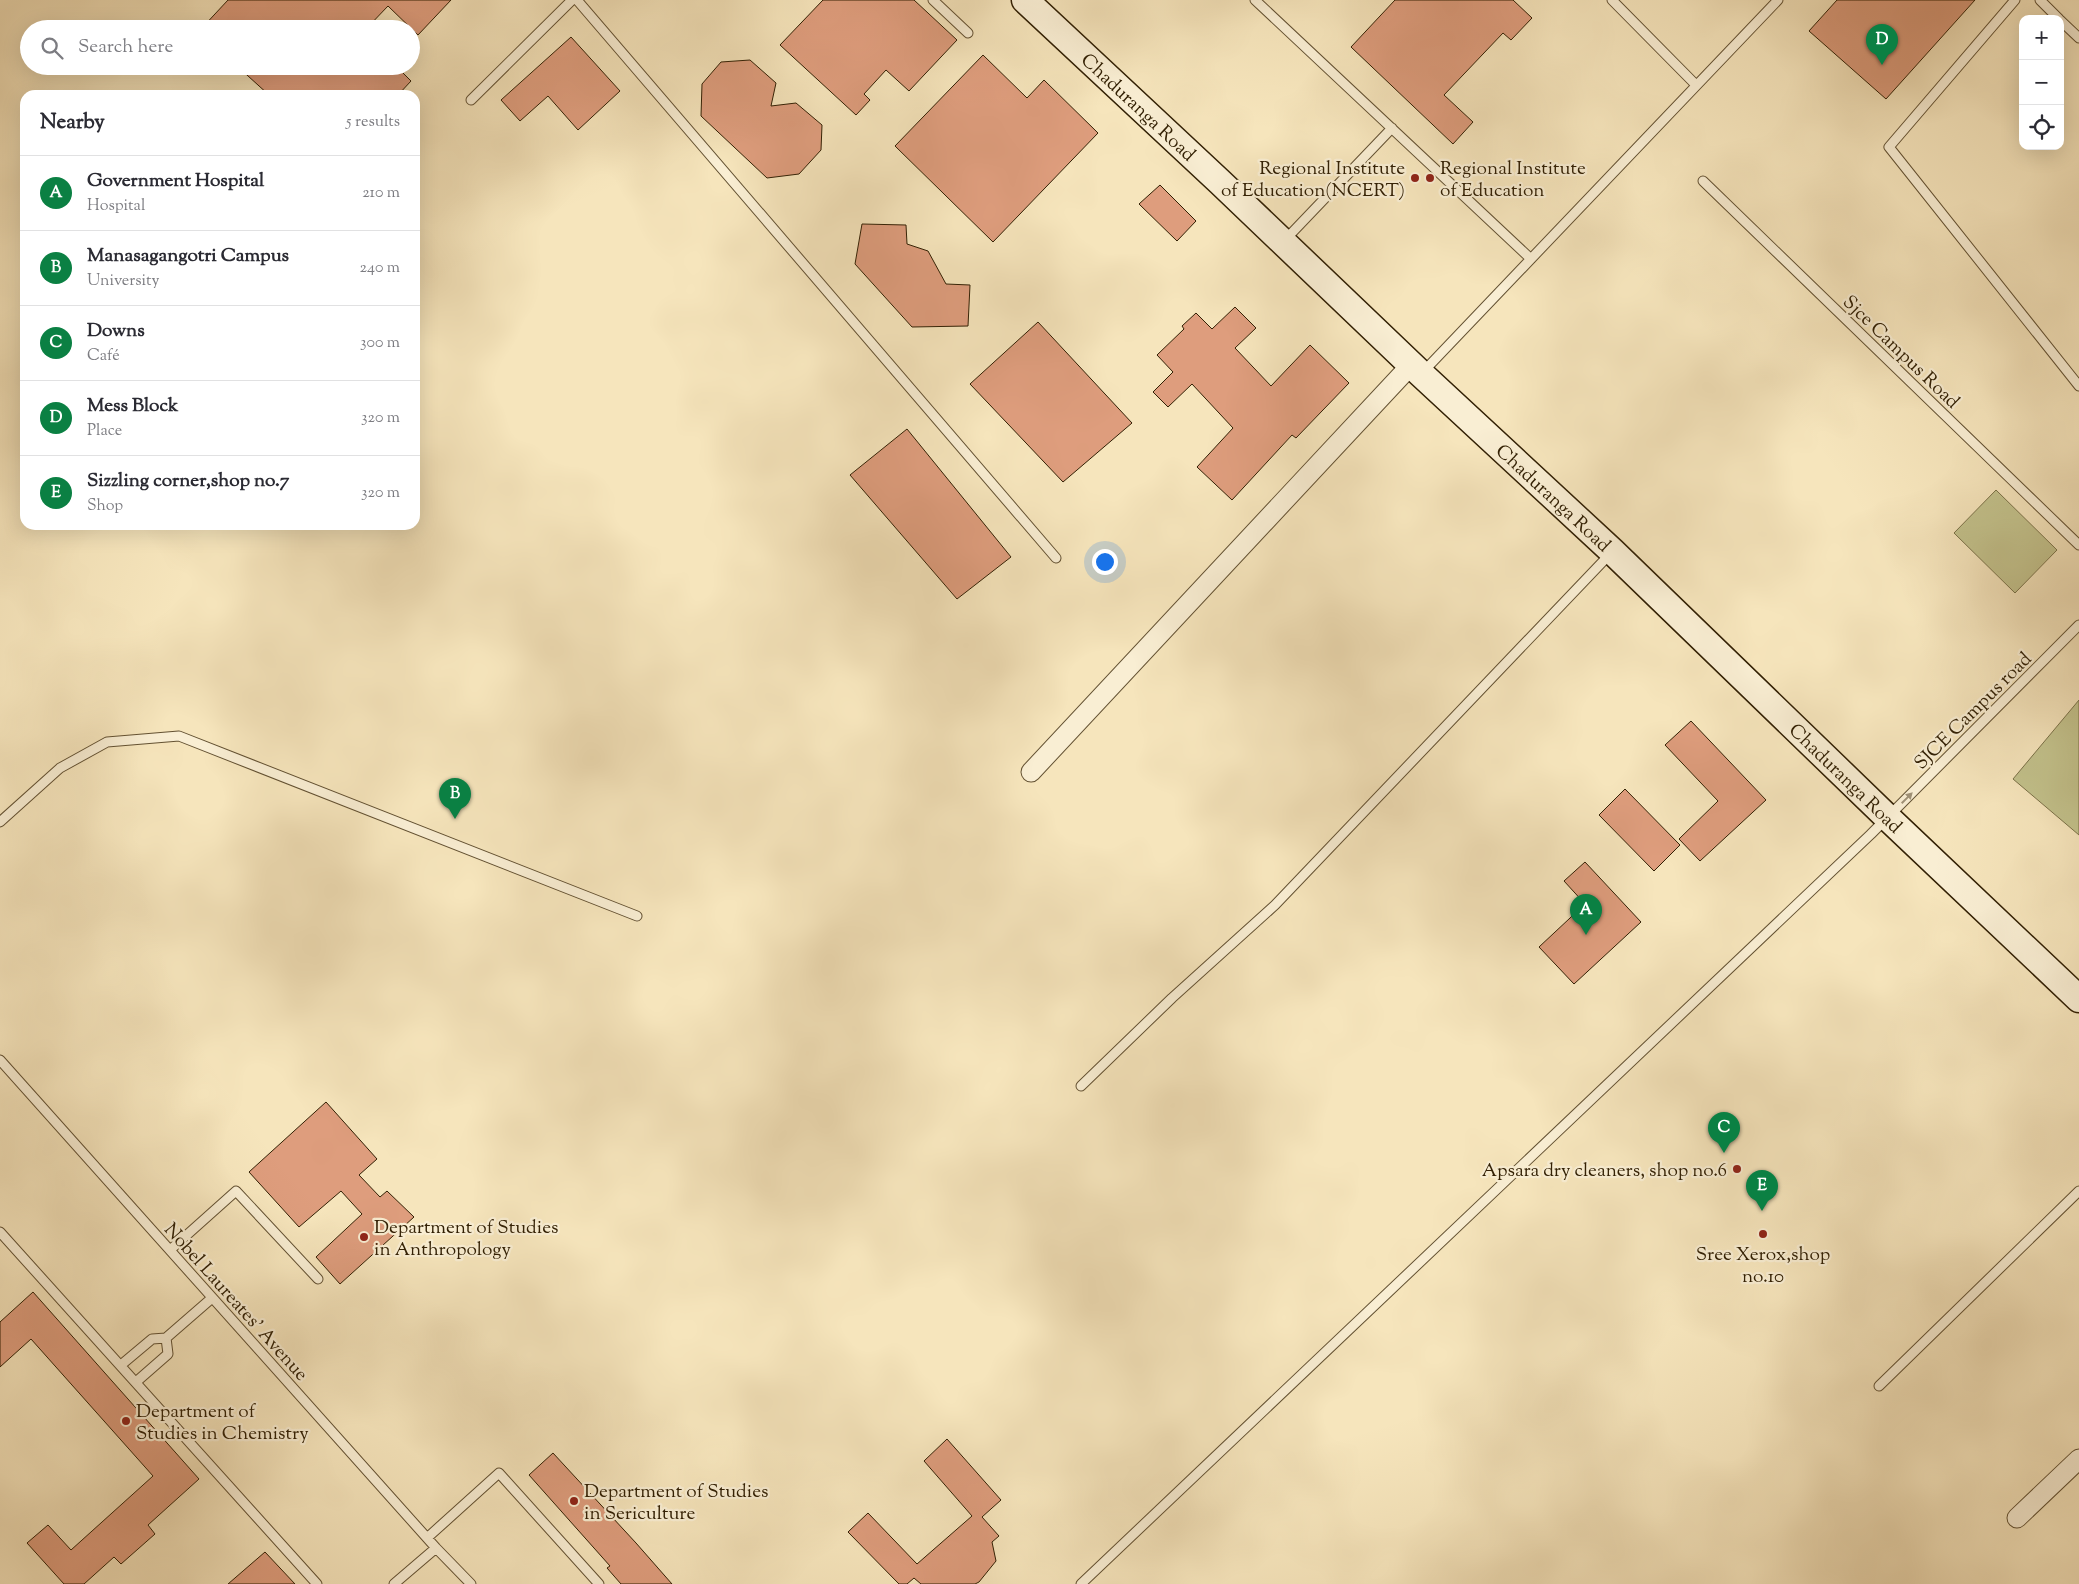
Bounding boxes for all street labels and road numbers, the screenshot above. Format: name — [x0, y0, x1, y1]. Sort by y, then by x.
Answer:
street label: Chaduranga Road — [1074, 48, 1201, 169]
street label: Sjce Campus Road — [1836, 290, 1965, 416]
street label: Chaduranga Road — [1489, 439, 1616, 560]
street label: SJCE Campus road — [1909, 647, 2039, 777]
street label: Chaduranga Road — [1782, 718, 1907, 841]
street label: Nobel Laureates' Avenue — [157, 1218, 314, 1388]

